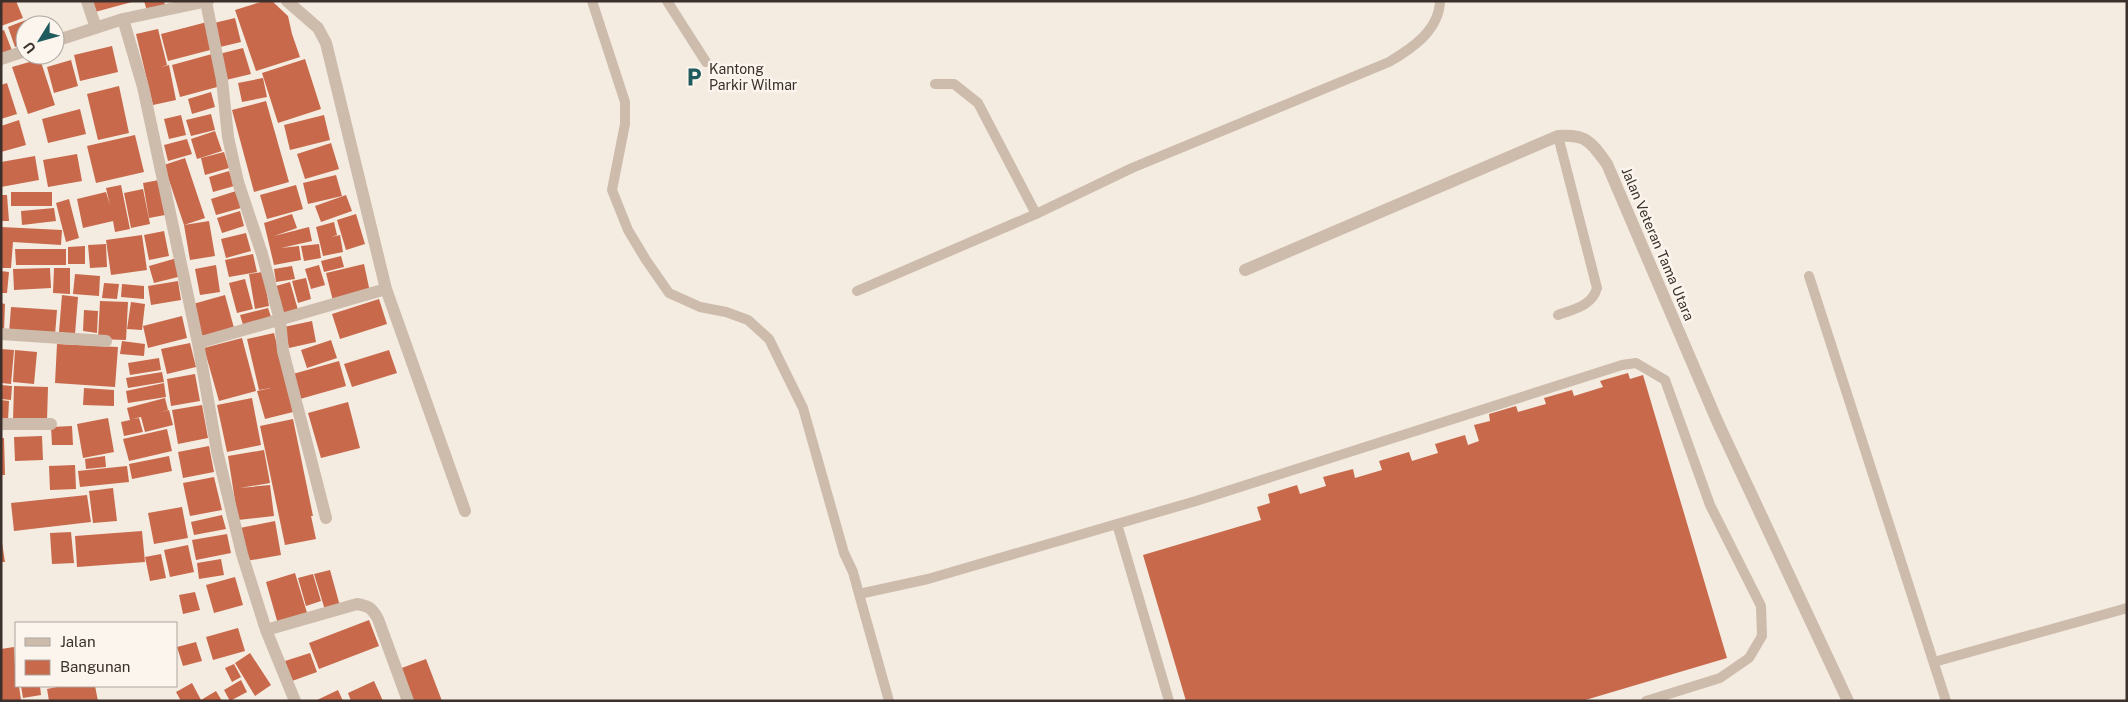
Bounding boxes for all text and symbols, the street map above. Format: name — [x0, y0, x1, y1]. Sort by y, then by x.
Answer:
north arrow — [15, 15, 65, 65]
text: U — [20, 39, 39, 57]
place label: Kantong Parkir Wilmar — [709, 61, 797, 93]
parking icon: Kantong Parkir Wilmar — [683, 66, 705, 88]
street label: Jalan Veteran Tama Utara — [1618, 165, 1698, 323]
legend — [15, 622, 178, 687]
text: Jalan — [60, 633, 96, 650]
text: Bangunan — [60, 658, 131, 675]

